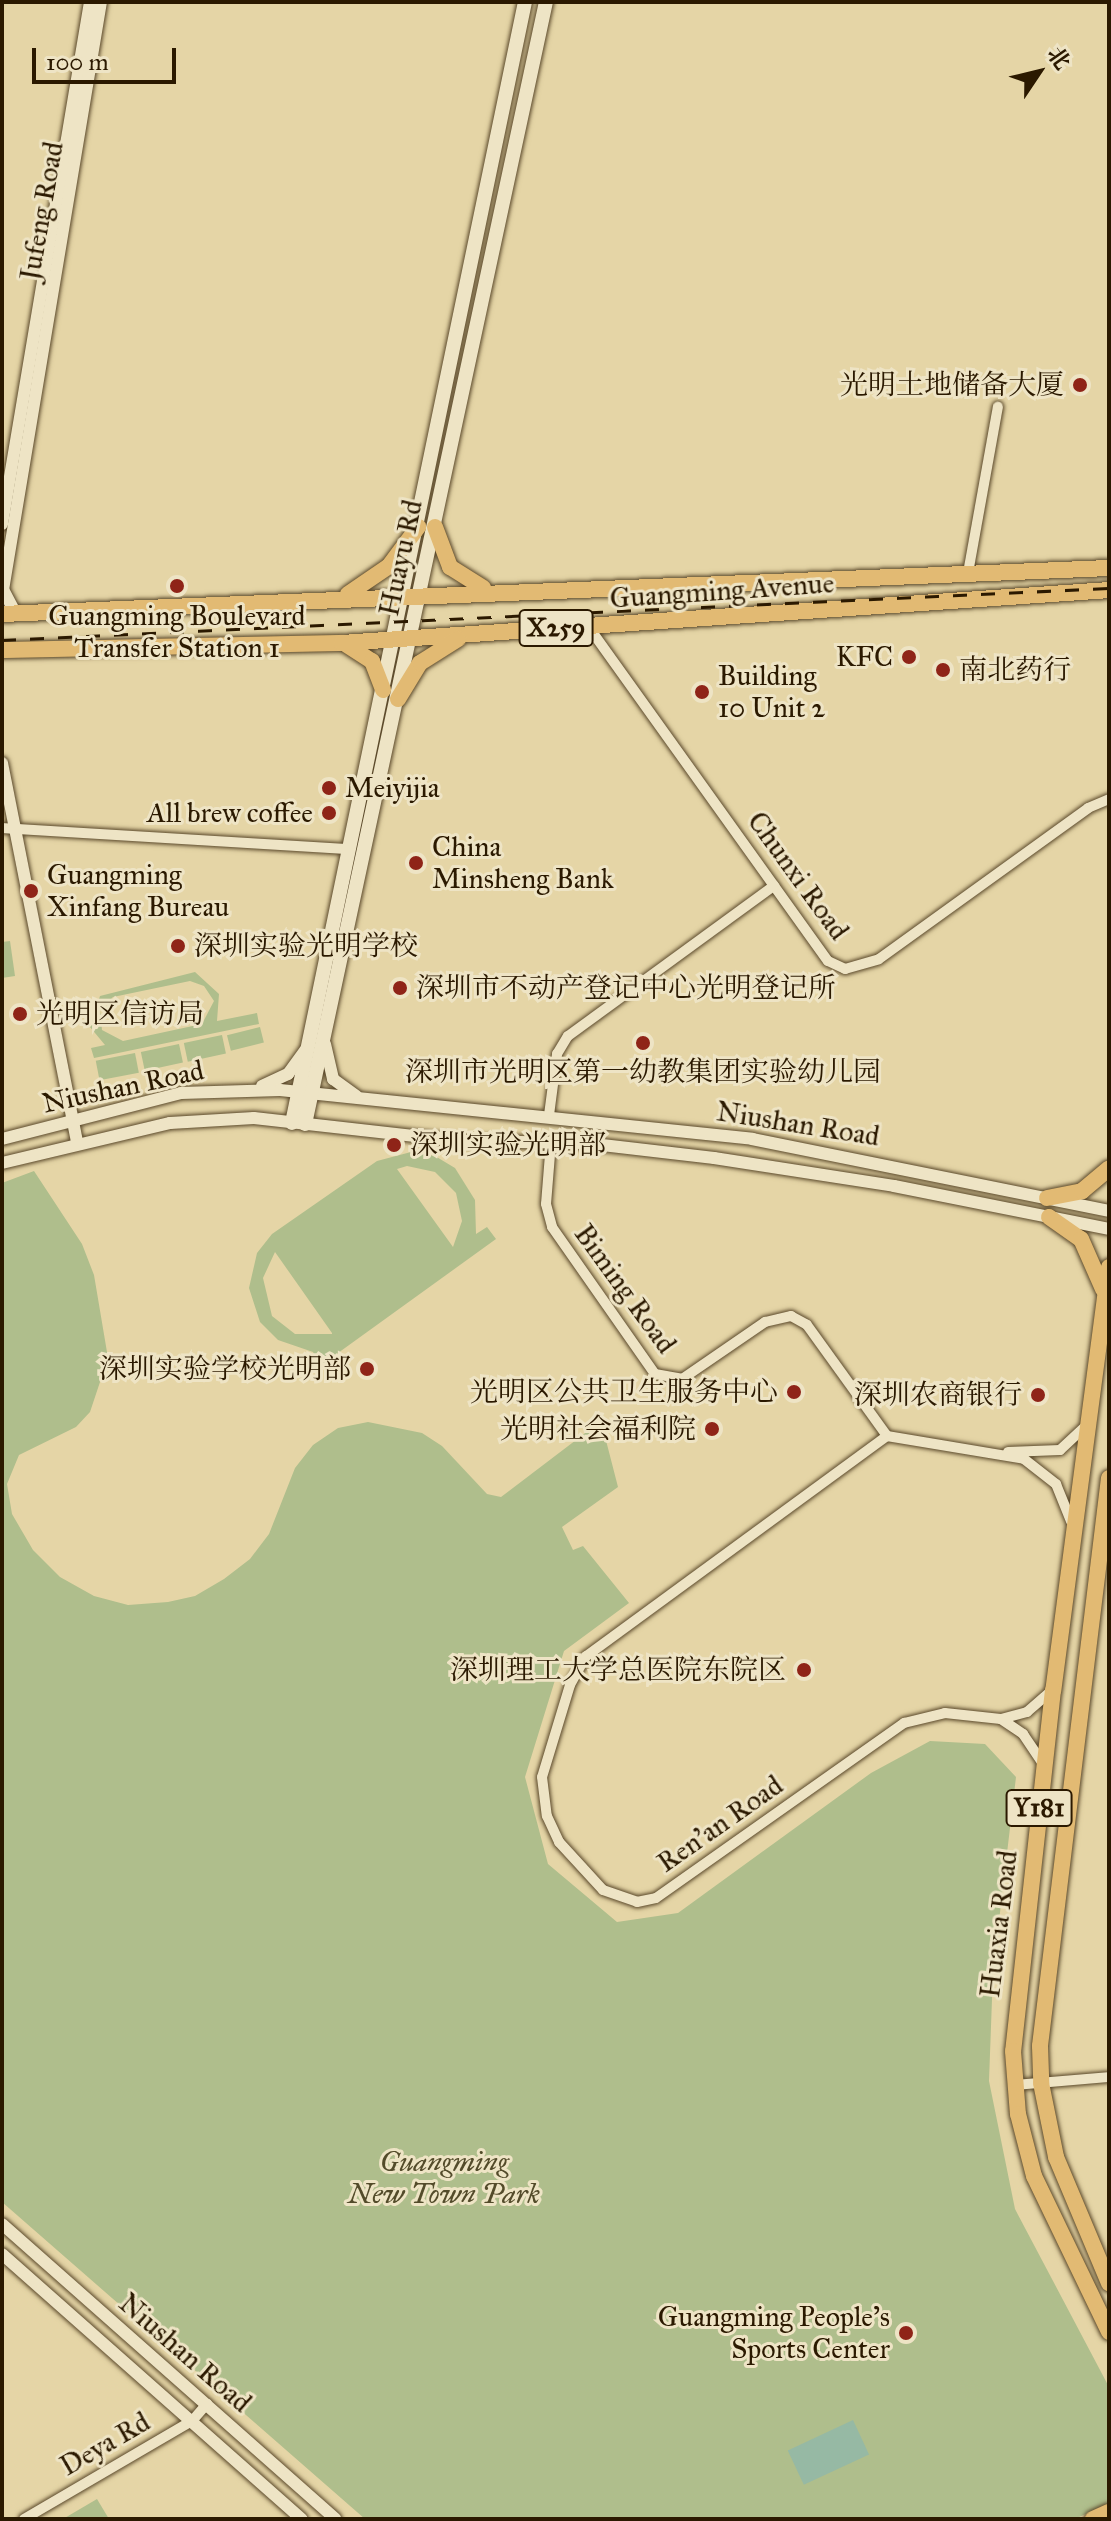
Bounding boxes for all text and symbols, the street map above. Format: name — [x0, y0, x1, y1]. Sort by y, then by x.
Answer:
scale bar — [36, 32, 180, 82]
north arrow — [999, 32, 1079, 112]
text: 北 — [1042, 41, 1076, 75]
text: 100 m — [46, 47, 109, 77]
street label: Jufeng Road — [13, 139, 71, 283]
place label: 光明土地储备大厦 — [840, 368, 1064, 402]
marker: 光明土地储备大厦 — [1071, 376, 1089, 394]
street label: Huayu Rd — [372, 497, 430, 619]
street label: Guangming Avenue — [609, 566, 835, 616]
marker: Guangming Boulevard Transfer Station 1 — [168, 577, 186, 595]
place label: Guangming Boulevard Transfer Station 1 — [48, 599, 306, 665]
road number: X259 — [518, 606, 594, 650]
place label: KFC — [836, 640, 893, 674]
marker: KFC — [900, 648, 918, 666]
place label: 南北药行 — [959, 653, 1071, 687]
place label: Building 10 Unit 2 — [718, 659, 825, 725]
marker: 南北药行 — [934, 661, 952, 679]
marker: Building 10 Unit 2 — [693, 683, 711, 701]
place label: Meiyijia — [345, 771, 440, 805]
marker: Meiyijia — [320, 779, 338, 797]
place label: All brew coffee — [147, 796, 313, 830]
marker: All brew coffee — [320, 804, 338, 822]
street label: Chunxi Road — [740, 805, 856, 947]
place label: China Minsheng Bank — [432, 830, 614, 896]
marker: China Minsheng Bank — [407, 854, 425, 872]
place label: Guangming Xinfang Bureau — [47, 858, 229, 924]
marker: Guangming Xinfang Bureau — [22, 882, 40, 900]
place label: 深圳实验光明学校 — [194, 929, 418, 963]
marker: 深圳实验光明学校 — [169, 937, 187, 955]
place label: 深圳市不动产登记中心光明登记所 — [416, 971, 836, 1005]
marker: 深圳市不动产登记中心光明登记所 — [391, 979, 409, 997]
place label: 光明区信访局 — [36, 997, 204, 1031]
marker: 光明区信访局 — [11, 1005, 29, 1023]
marker: 深圳市光明区第一幼教集团实验幼儿园 — [634, 1034, 652, 1052]
street label: Niushan Road — [39, 1053, 207, 1121]
place label: 深圳市光明区第一幼教集团实验幼儿园 — [405, 1055, 881, 1089]
street label: Niushan Road — [714, 1095, 882, 1153]
place label: 深圳实验光明部 — [410, 1128, 606, 1162]
marker: 深圳实验光明部 — [385, 1136, 403, 1154]
street label: Biming Road — [567, 1218, 683, 1360]
place label: 深圳实验学校光明部 — [99, 1352, 351, 1386]
marker: 深圳实验学校光明部 — [358, 1360, 376, 1378]
place label: 光明区公共卫生服务中心 — [470, 1375, 778, 1409]
place label: 深圳农商银行 — [854, 1378, 1022, 1412]
marker: 光明区公共卫生服务中心 — [785, 1383, 803, 1401]
marker: 深圳农商银行 — [1029, 1386, 1047, 1404]
place label: 光明社会福利院 — [500, 1412, 696, 1446]
marker: 光明社会福利院 — [703, 1420, 721, 1438]
place label: 深圳理工大学总医院东院区 — [450, 1653, 786, 1687]
marker: 深圳理工大学总医院东院区 — [793, 1659, 815, 1681]
street label: Ren'an Road — [651, 1768, 789, 1880]
road number: Y181 — [1005, 1786, 1073, 1830]
street label: Huaxia Road — [973, 1848, 1025, 2000]
park label: Guangming New Town Park — [348, 2145, 540, 2211]
street label: Niushan Road — [112, 2286, 258, 2420]
place label: Guangming People's Sports Center — [658, 2300, 890, 2366]
marker: Guangming People's Sports Center — [897, 2324, 915, 2342]
street label: Deya Rd — [54, 2405, 156, 2483]

